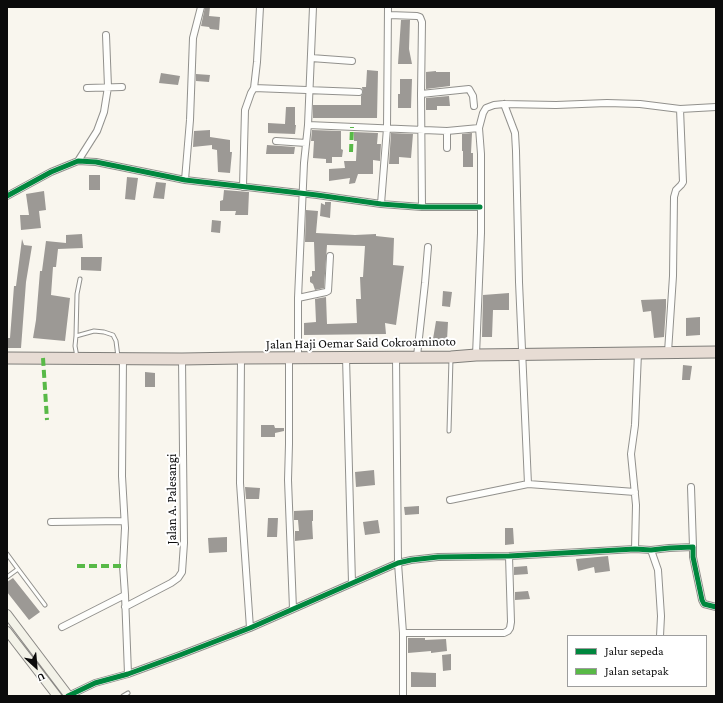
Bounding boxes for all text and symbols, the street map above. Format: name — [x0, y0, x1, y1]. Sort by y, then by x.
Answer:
street label: Jalan Haji Oemar Said Cokroaminoto — [266, 334, 456, 352]
street label: Jalan A. Palesangi — [164, 454, 180, 544]
legend — [567, 635, 707, 687]
text: Jalur sepeda — [605, 644, 664, 658]
north arrow — [16, 647, 56, 687]
text: Jalan setapak — [605, 664, 669, 678]
text: U — [35, 671, 47, 685]

